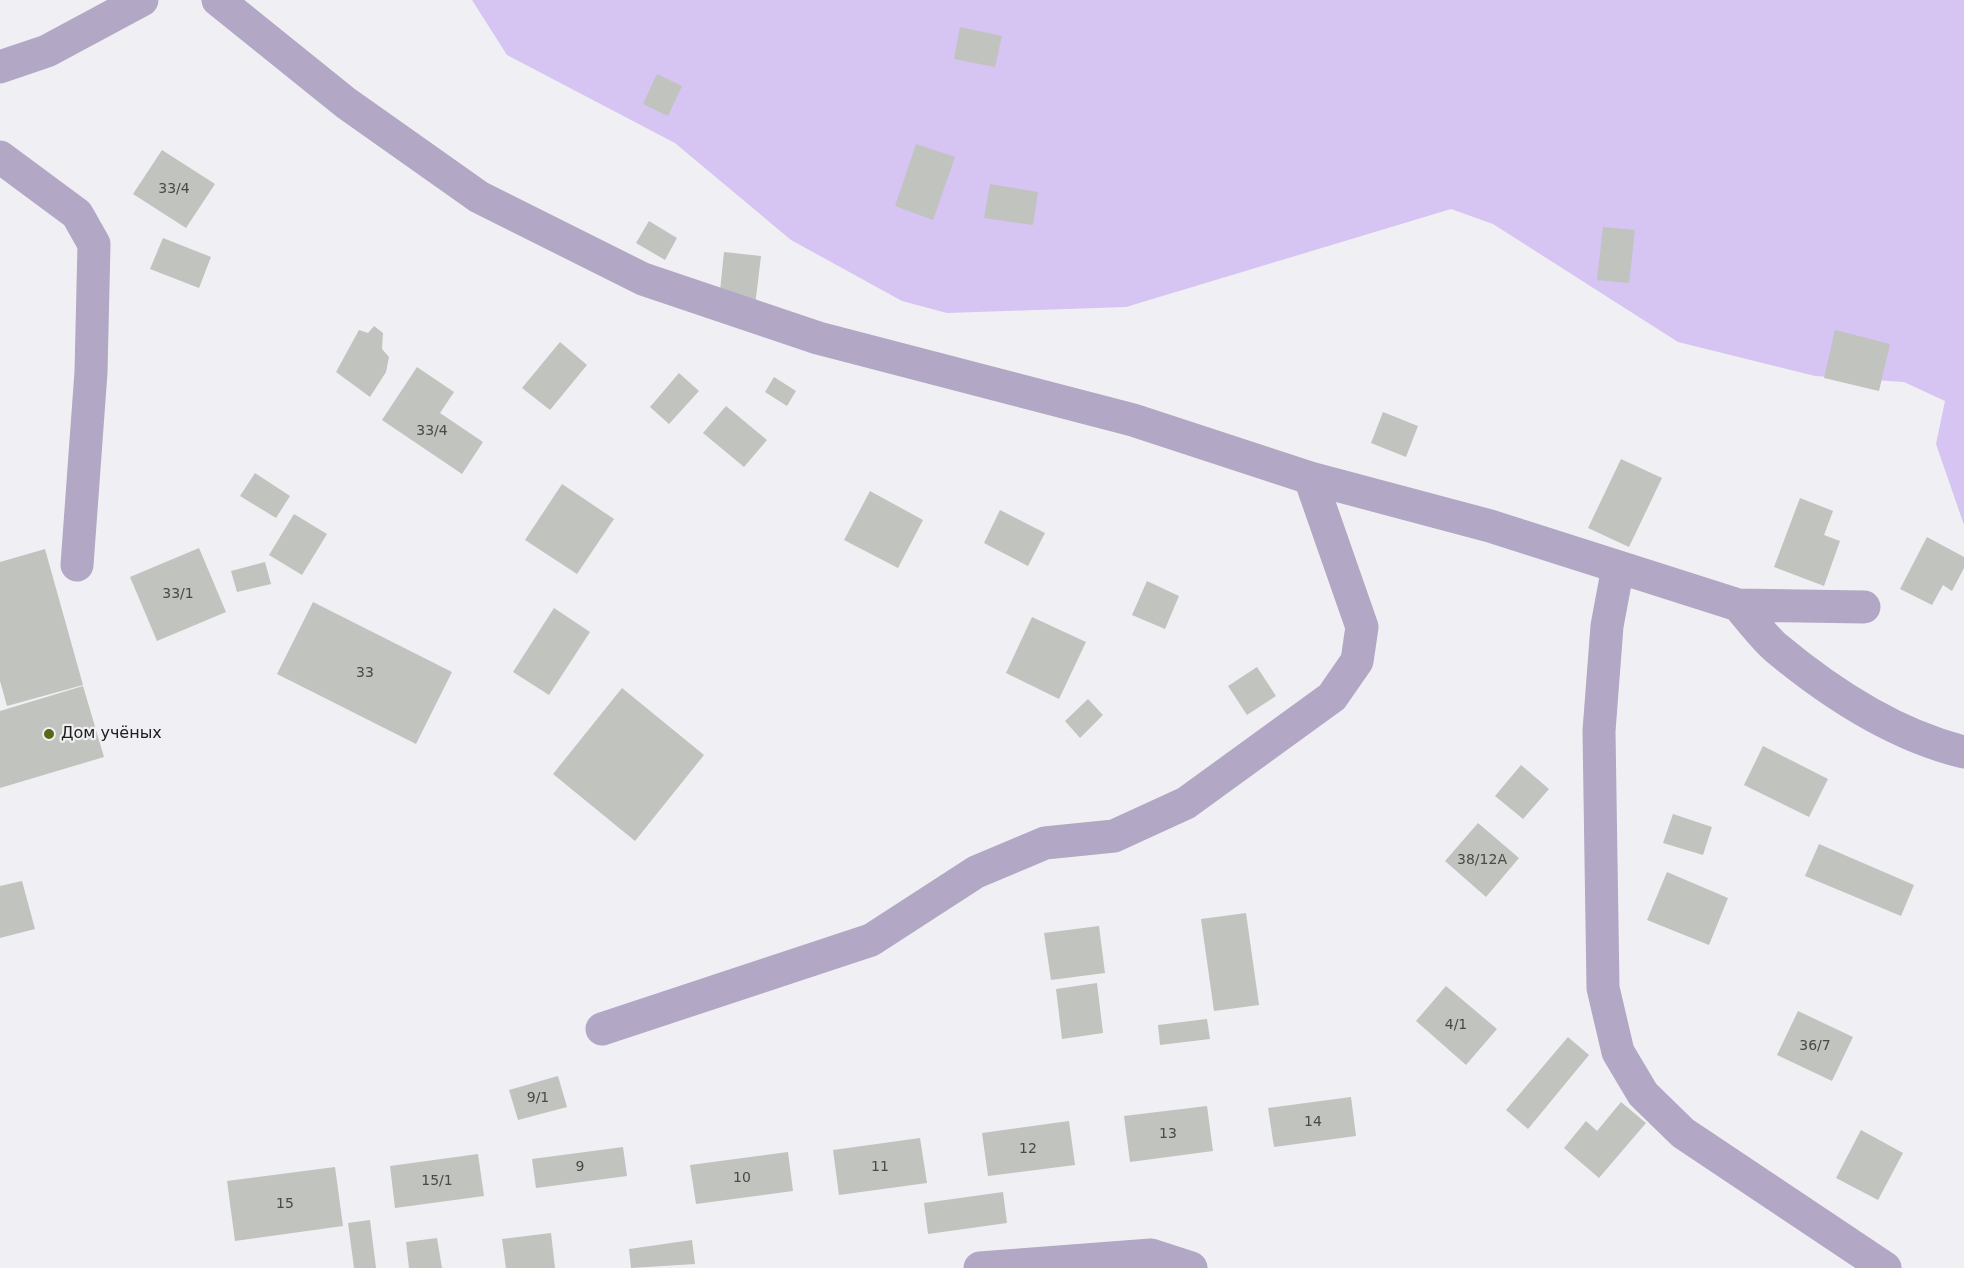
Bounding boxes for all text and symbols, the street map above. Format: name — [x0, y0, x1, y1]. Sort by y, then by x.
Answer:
house number: 33/4 — [158, 181, 190, 197]
house number: 33/4 — [416, 423, 448, 439]
house number: 33/1 — [162, 586, 194, 602]
house number: 33 — [356, 665, 374, 681]
place label: Дом учёных — [61, 724, 162, 744]
marker: Дом учёных — [42, 727, 56, 741]
house number: 38/12А — [1457, 852, 1507, 868]
house number: 4/1 — [1445, 1017, 1467, 1033]
house number: 36/7 — [1799, 1038, 1831, 1054]
house number: 9/1 — [527, 1090, 549, 1106]
house number: 14 — [1304, 1114, 1322, 1130]
house number: 13 — [1159, 1126, 1177, 1142]
house number: 12 — [1019, 1141, 1037, 1157]
house number: 9 — [576, 1159, 584, 1175]
house number: 11 — [871, 1159, 889, 1175]
house number: 10 — [733, 1170, 751, 1186]
house number: 15/1 — [421, 1173, 453, 1189]
house number: 15 — [276, 1196, 294, 1212]

